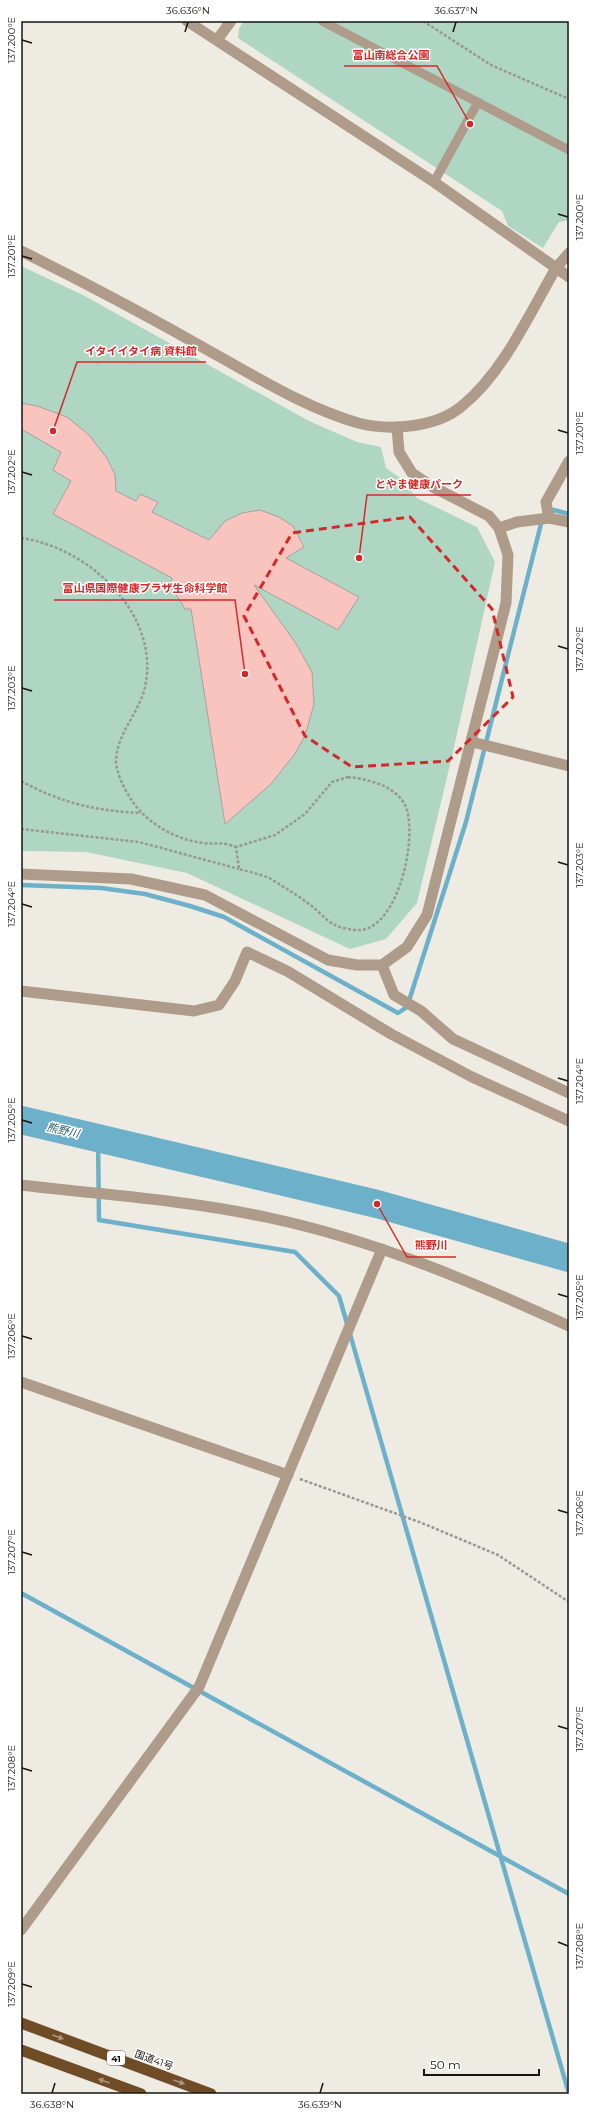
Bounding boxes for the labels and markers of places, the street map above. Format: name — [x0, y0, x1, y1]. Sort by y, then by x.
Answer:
callout: 富山南総合公園 — [344, 43, 437, 66]
callout: イタイイタイ病 資料館 — [77, 339, 206, 362]
callout: とやま健康パーク — [367, 472, 471, 495]
callout: 富山県国際健康プラザ生命科学館 — [54, 577, 235, 600]
callout: 熊野川 — [407, 1234, 456, 1257]

